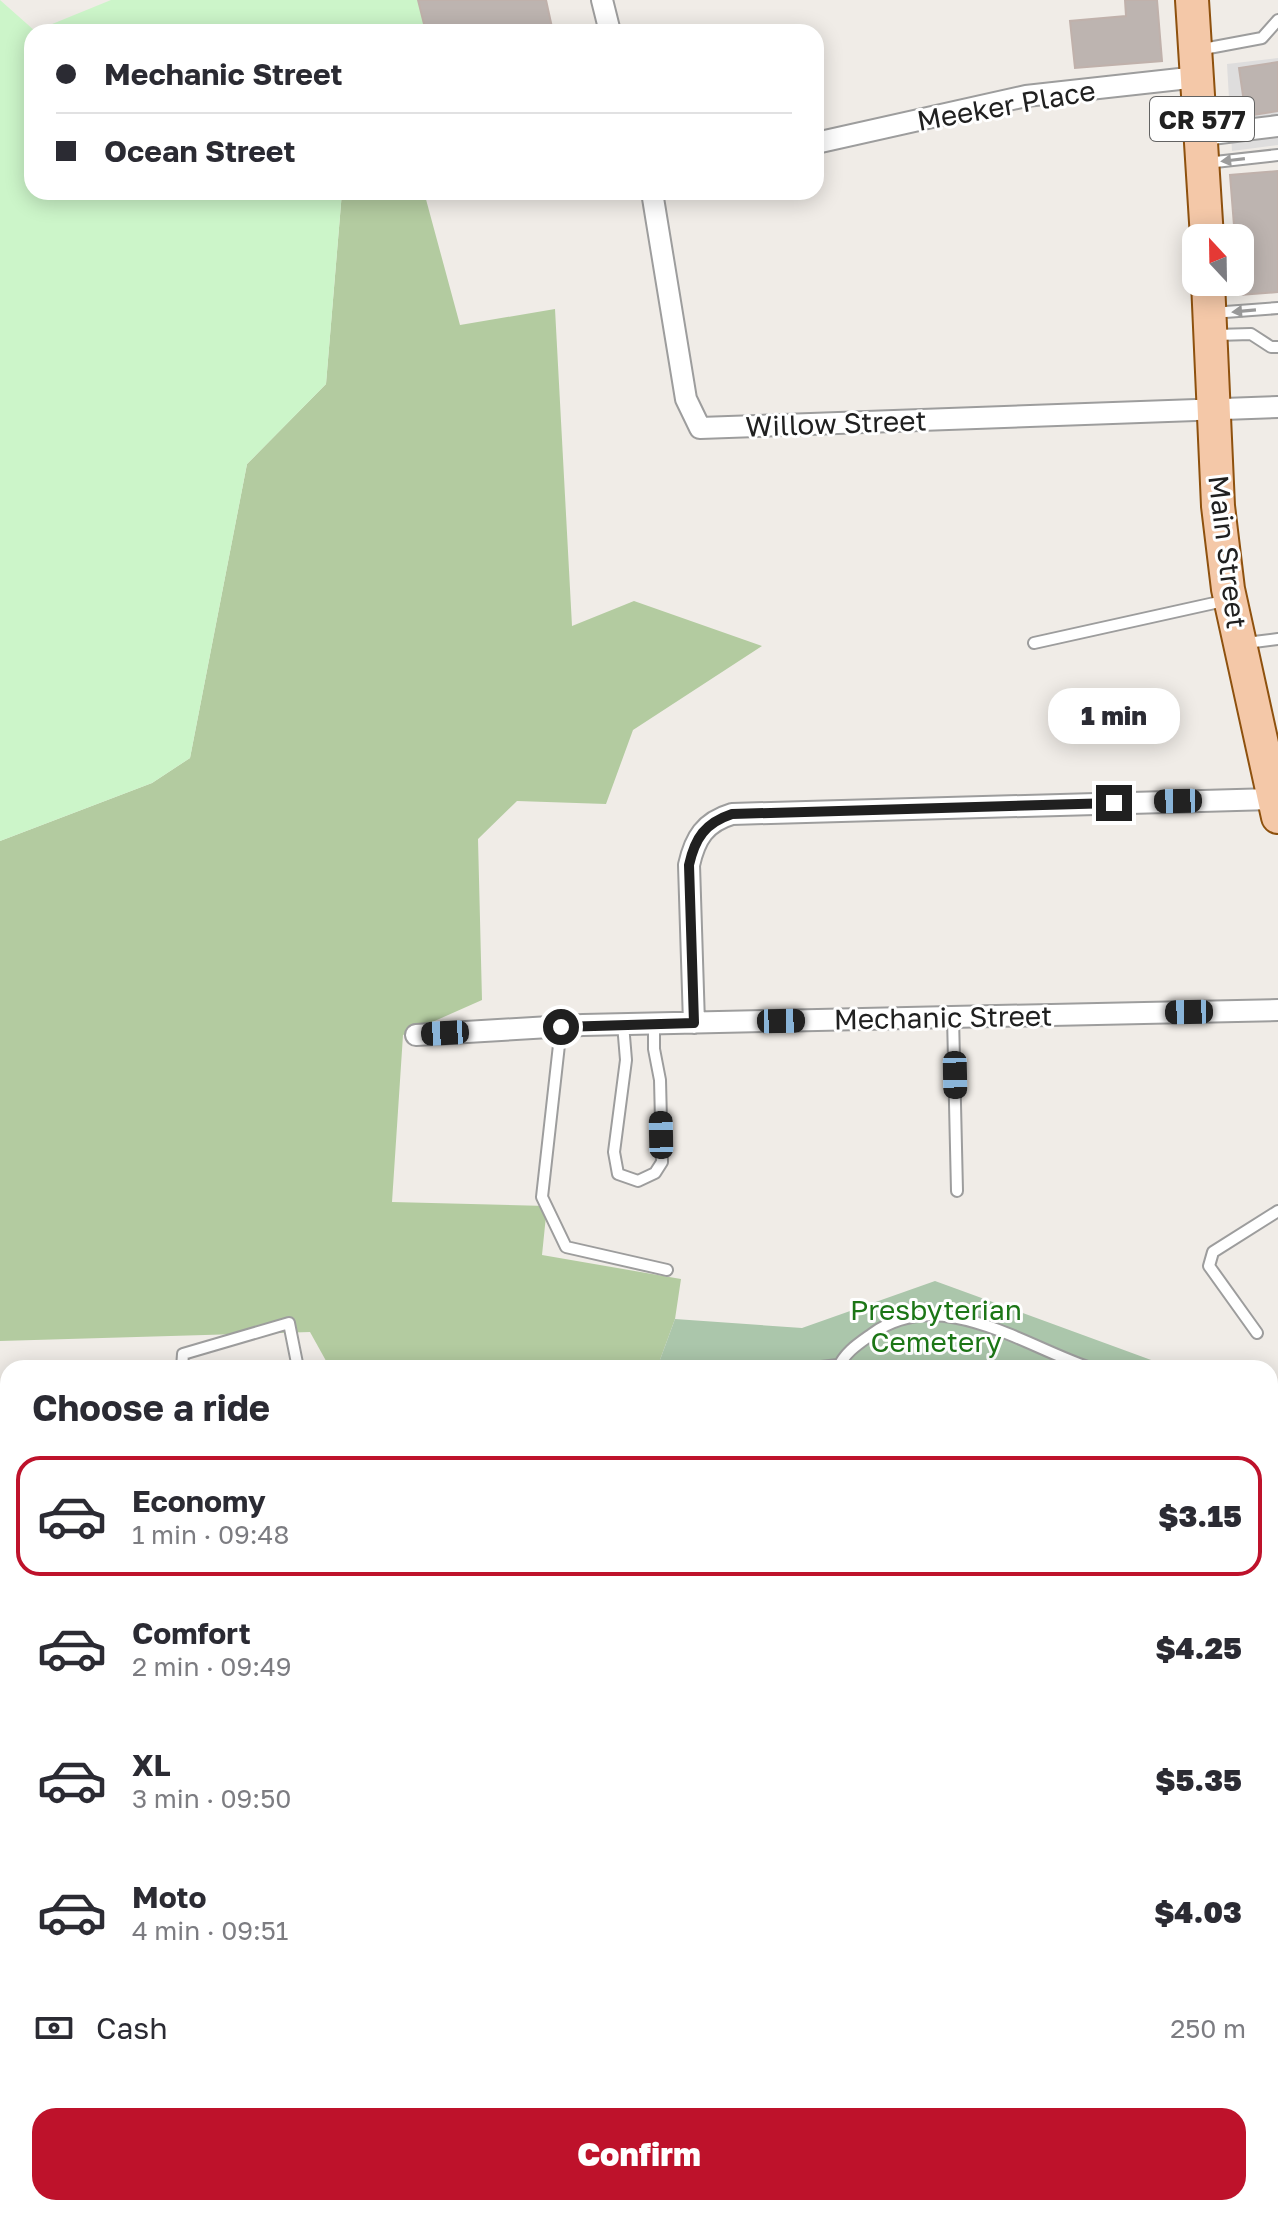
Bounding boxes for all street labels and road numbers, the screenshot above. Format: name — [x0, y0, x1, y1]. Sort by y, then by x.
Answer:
street label: Meeker Place — [914, 73, 1098, 137]
road number: CR 577 — [1150, 97, 1254, 141]
street label: Willow Street — [745, 403, 927, 443]
street label: Main Street — [1202, 473, 1254, 631]
street label: Mechanic Street — [833, 999, 1053, 1035]

